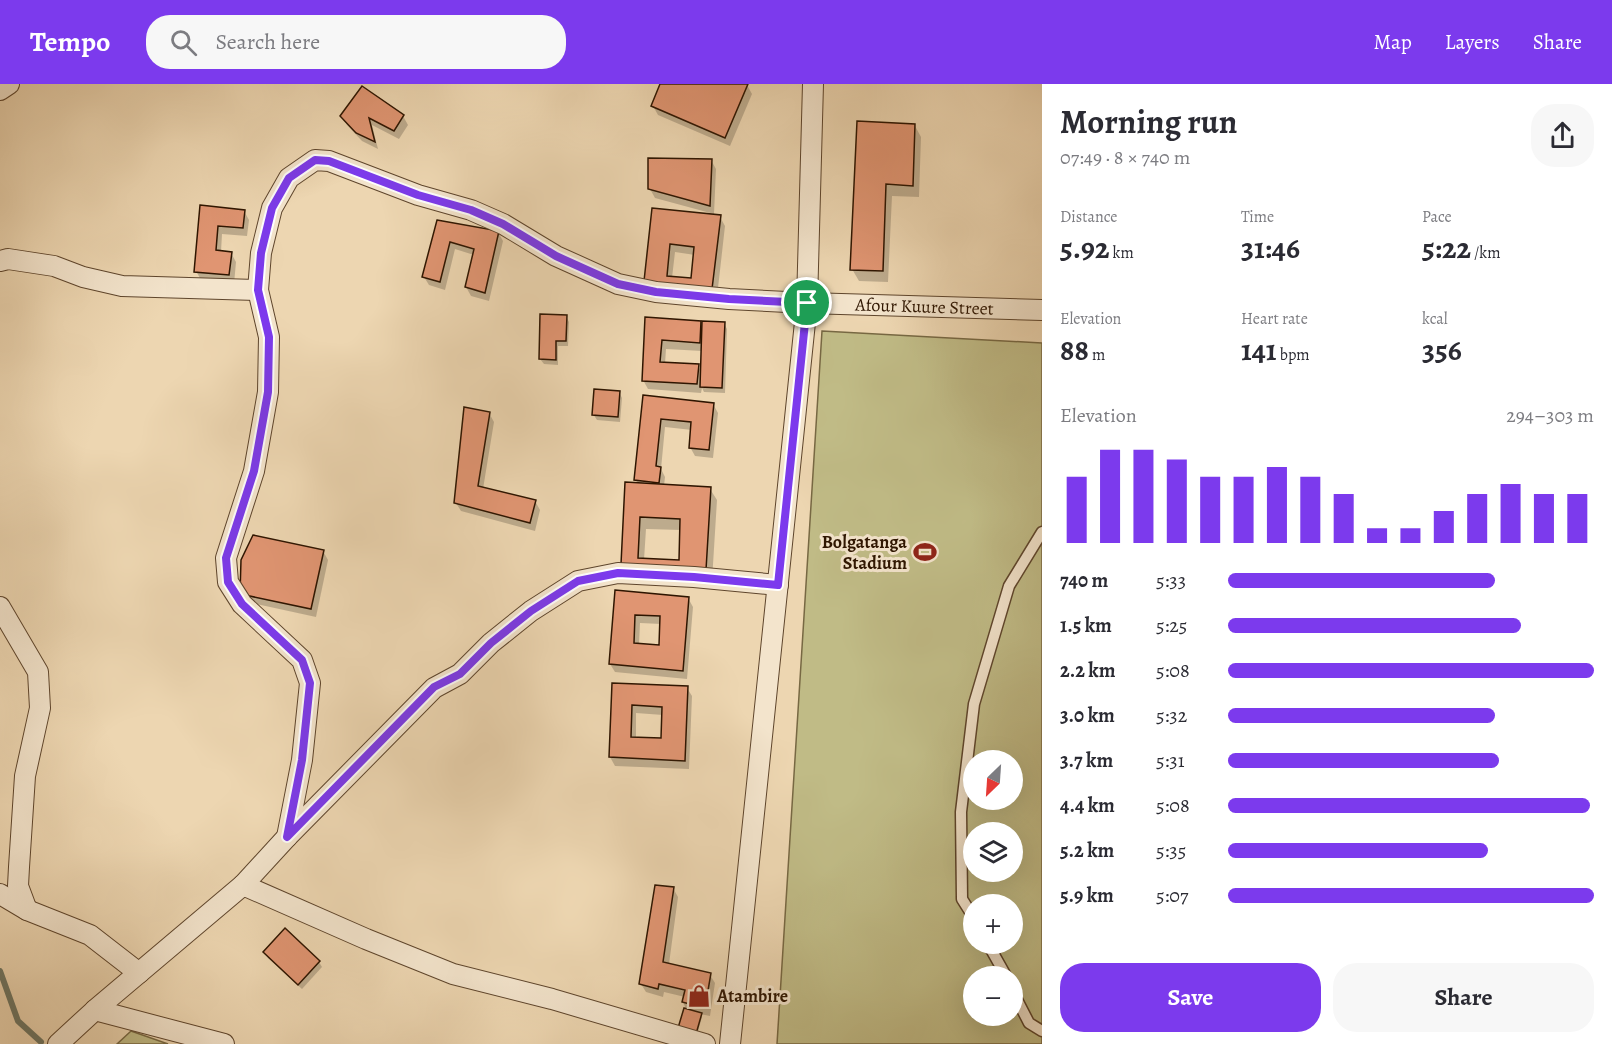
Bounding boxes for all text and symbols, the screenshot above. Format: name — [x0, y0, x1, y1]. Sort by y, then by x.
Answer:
search box — [146, 15, 566, 69]
text: Tempo — [30, 23, 110, 61]
icon: search — [167, 26, 200, 59]
text: Search here — [215, 27, 320, 57]
text: Map — [1373, 28, 1412, 56]
text: Layers — [1445, 28, 1500, 56]
text: Share — [1533, 28, 1582, 56]
text: Morning run — [1060, 99, 1237, 144]
button: share — [1531, 104, 1594, 167]
text: 07:49 · 8 × 740 m — [1060, 144, 1190, 171]
text: Distance — [1060, 206, 1117, 228]
text: Time — [1241, 206, 1274, 228]
text: Pace — [1422, 206, 1452, 228]
text: 5.92 — [1060, 228, 1109, 268]
text: 31:46 — [1241, 228, 1300, 268]
text: 5:22 — [1422, 228, 1471, 268]
text: km — [1109, 242, 1134, 264]
text: /km — [1471, 242, 1501, 264]
pin — [781, 277, 832, 328]
icon: arrive — [790, 286, 823, 319]
street label: Afour Kuure Street — [854, 292, 994, 321]
text: Elevation — [1060, 308, 1121, 330]
text: Heart rate — [1241, 308, 1308, 330]
text: kcal — [1422, 308, 1448, 330]
text: 88 — [1060, 330, 1089, 370]
text: 141 — [1241, 330, 1277, 370]
text: 356 — [1422, 330, 1462, 370]
text: m — [1089, 344, 1105, 366]
text: bpm — [1277, 344, 1310, 366]
text: Elevation — [1060, 402, 1137, 429]
text: 294–303 m — [1506, 402, 1594, 429]
place label: Bolgatanga Stadium — [822, 530, 907, 575]
sports icon: Bolgatanga Stadium — [912, 539, 938, 565]
text: 740 m — [1060, 567, 1108, 594]
text: 5:33 — [1156, 567, 1186, 594]
text: 1.5 km — [1060, 612, 1112, 639]
text: 5:25 — [1156, 612, 1187, 639]
text: 2.2 km — [1060, 657, 1115, 684]
text: 5:08 — [1156, 657, 1190, 684]
text: 3.0 km — [1060, 702, 1115, 729]
text: 5:32 — [1156, 702, 1187, 729]
text: 3.7 km — [1060, 747, 1113, 774]
text: 5:31 — [1156, 747, 1185, 774]
north arrow — [963, 750, 1023, 810]
map controls — [963, 750, 1023, 1026]
text: 4.4 km — [1060, 792, 1115, 819]
text: 5:08 — [1156, 792, 1190, 819]
button: layers — [963, 822, 1023, 882]
text: 5.2 km — [1060, 837, 1114, 864]
text: 5:35 — [1156, 837, 1186, 864]
text: 5.9 km — [1060, 882, 1114, 909]
text: 5:07 — [1156, 882, 1188, 909]
button: + — [963, 894, 1023, 954]
button: Save — [1060, 963, 1321, 1032]
button: Share — [1333, 963, 1594, 1032]
button: − — [963, 966, 1023, 1026]
shop icon: Atambire — [686, 983, 712, 1009]
place label: Atambire — [716, 984, 788, 1008]

